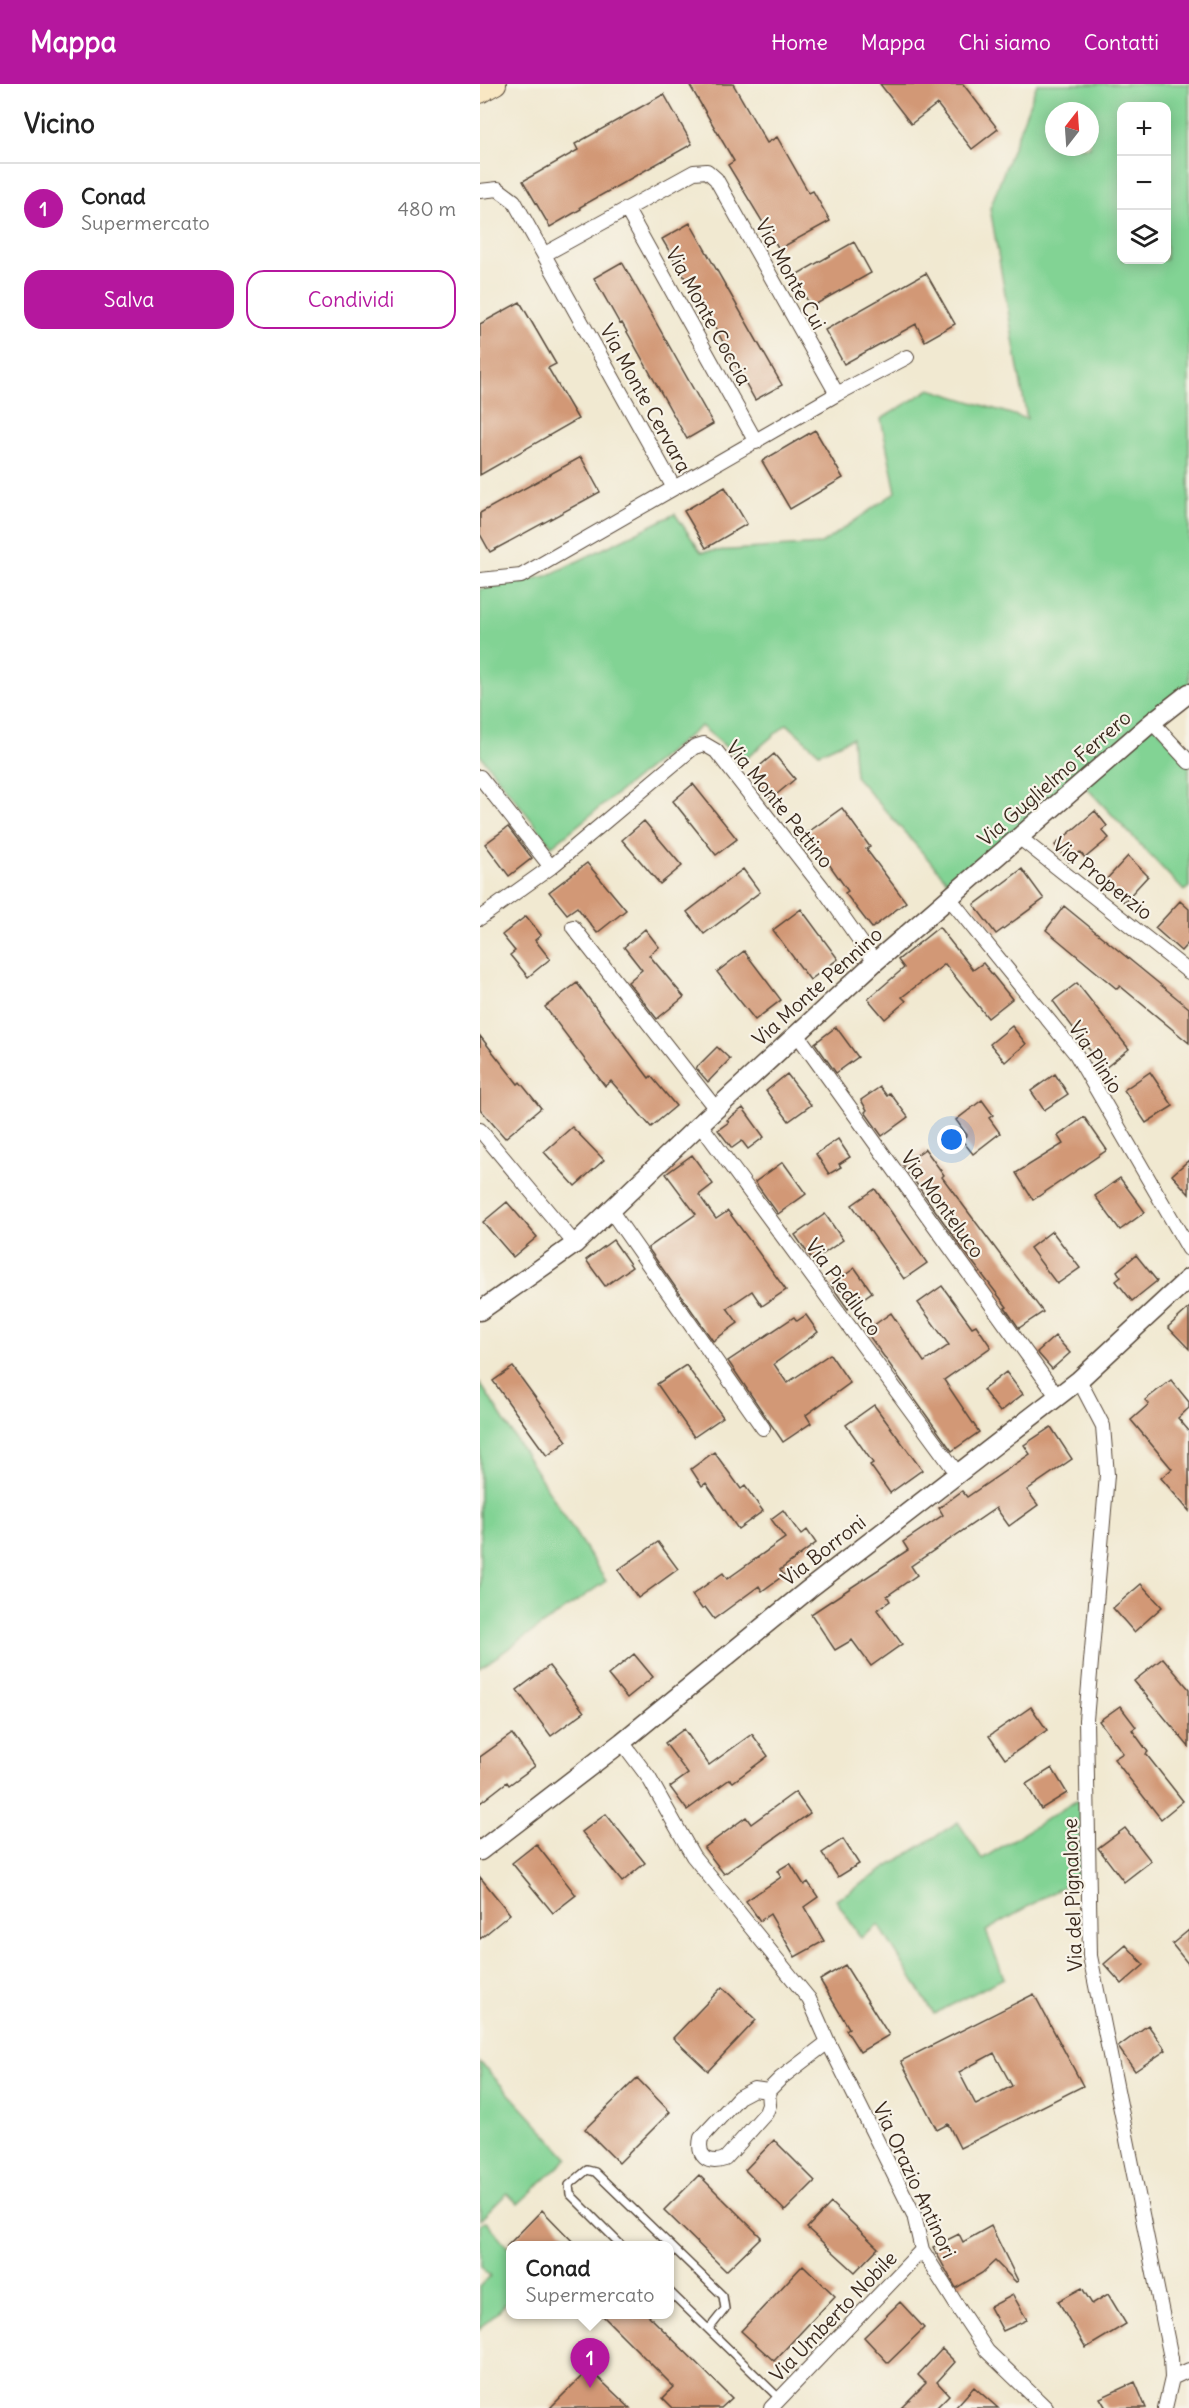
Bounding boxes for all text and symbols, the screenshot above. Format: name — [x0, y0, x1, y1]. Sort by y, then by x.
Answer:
text: Mappa — [30, 24, 116, 60]
text: Home — [771, 29, 828, 56]
text: Mappa — [861, 29, 926, 56]
text: Chi siamo — [959, 29, 1051, 56]
text: Contatti — [1084, 29, 1159, 56]
north arrow — [1045, 102, 1099, 156]
map controls — [1117, 102, 1171, 264]
button: + — [1117, 102, 1171, 156]
text: Vicino — [24, 107, 95, 140]
button: − — [1117, 156, 1171, 210]
text: Conad — [81, 182, 146, 210]
text: 1 — [40, 196, 47, 221]
text: 480 m — [397, 196, 456, 221]
text: Supermercato — [81, 210, 210, 235]
button: layers — [1117, 210, 1171, 264]
street label: Via Monte Cui — [750, 214, 832, 334]
street label: Via Monte Coccia — [661, 243, 757, 389]
button: Salva — [24, 270, 234, 329]
button: Condividi — [246, 270, 456, 329]
street label: Via Monte Cervara — [595, 319, 697, 477]
street label: Via Guglielmo Ferrero — [972, 705, 1136, 851]
street label: Via Monte Pettino — [721, 735, 839, 873]
street label: Via Properzio — [1048, 831, 1158, 925]
street label: Via Monte Pennino — [747, 921, 887, 1051]
street label: Via Plinio — [1063, 1016, 1129, 1098]
your location — [937, 1125, 966, 1154]
street label: Via Monteluco — [896, 1145, 990, 1263]
street label: Via Piediluco — [800, 1234, 888, 1340]
street label: Via Borroni — [776, 1509, 870, 1591]
street label: Via del Pignalone — [1057, 1818, 1087, 1972]
street label: Via Orazio Antinori — [868, 2098, 962, 2262]
popup — [506, 2241, 674, 2319]
street label: Via Umberto Nobile — [764, 2245, 902, 2387]
text: Conad — [526, 2254, 590, 2282]
text: Supermercato — [526, 2282, 654, 2307]
pin: 1 — [570, 2338, 610, 2388]

